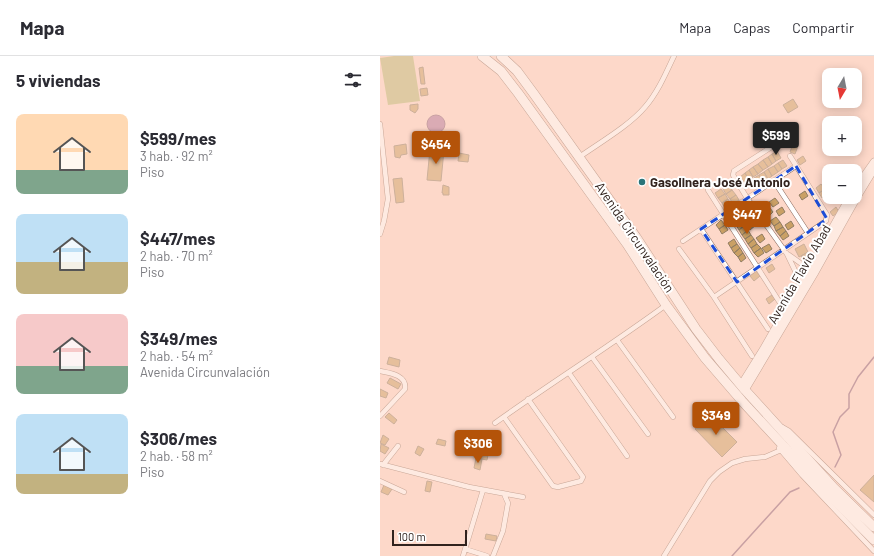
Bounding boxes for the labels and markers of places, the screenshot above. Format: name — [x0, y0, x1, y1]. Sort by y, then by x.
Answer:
pin: $599 — [752, 122, 800, 156]
pin: $454 — [412, 131, 460, 165]
place label: Gasolinera José Antonio — [650, 174, 790, 190]
marker: Gasolinera José Antonio — [637, 177, 647, 187]
pin: $447 — [723, 201, 771, 235]
pin: $349 — [692, 402, 740, 436]
pin: $306 — [454, 430, 502, 464]

